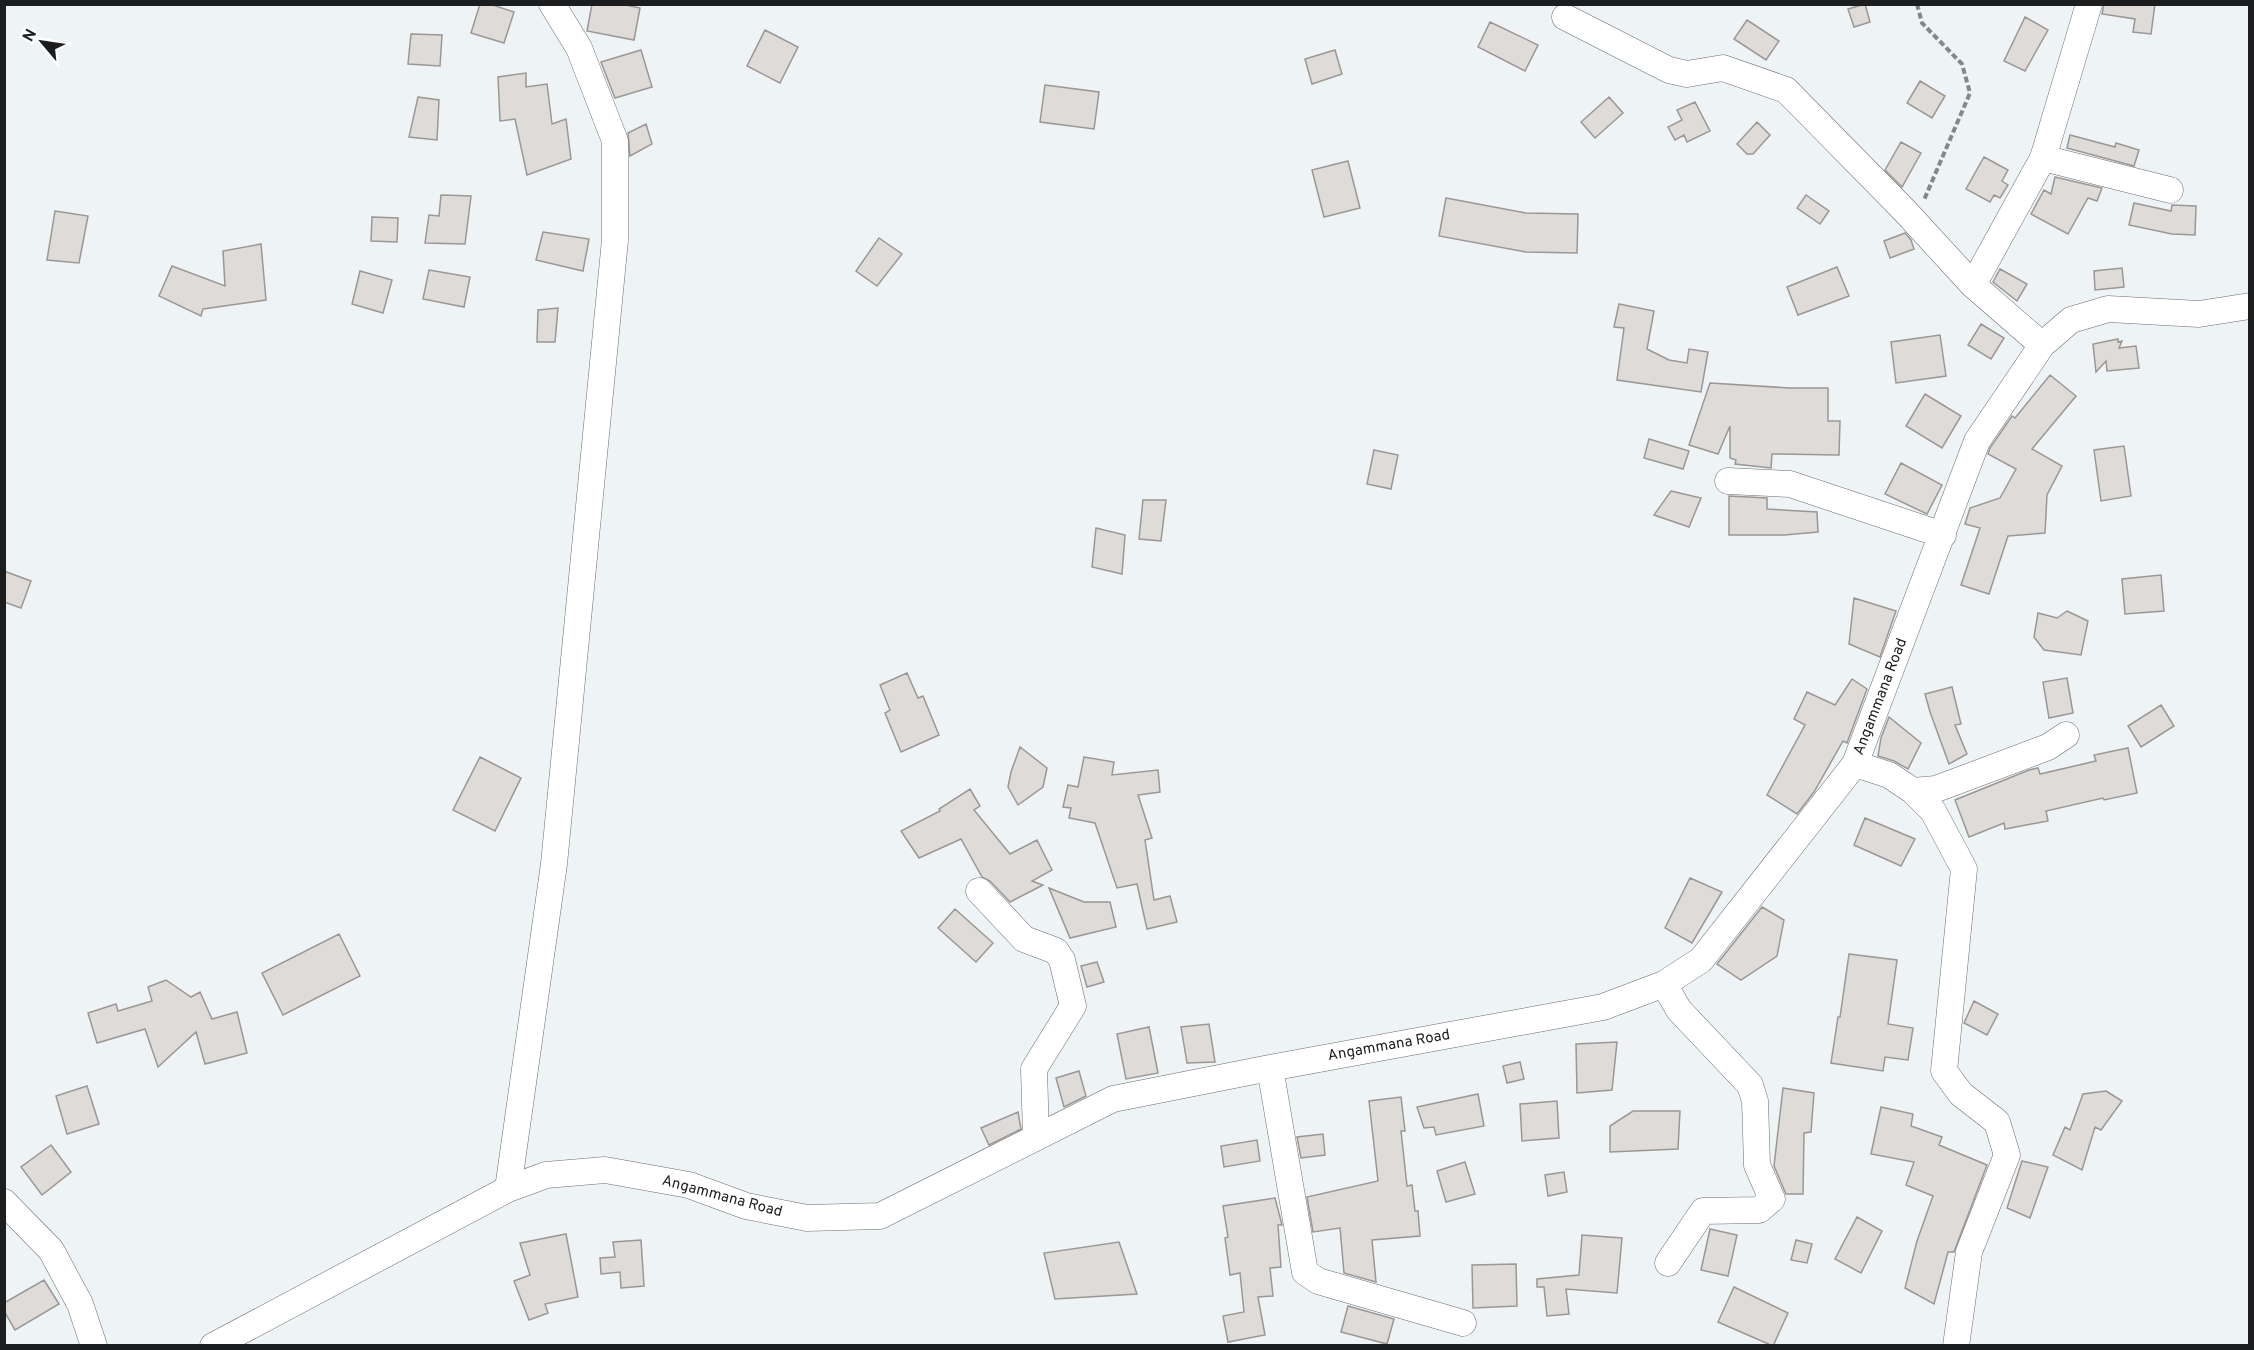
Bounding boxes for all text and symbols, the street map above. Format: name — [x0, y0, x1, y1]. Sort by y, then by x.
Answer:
north arrow — [12, 12, 72, 72]
text: N — [19, 26, 42, 46]
street label: Angammana Road — [1850, 636, 1912, 758]
street label: Angammana Road — [1326, 1026, 1452, 1066]
street label: Angammana Road — [660, 1172, 784, 1222]

